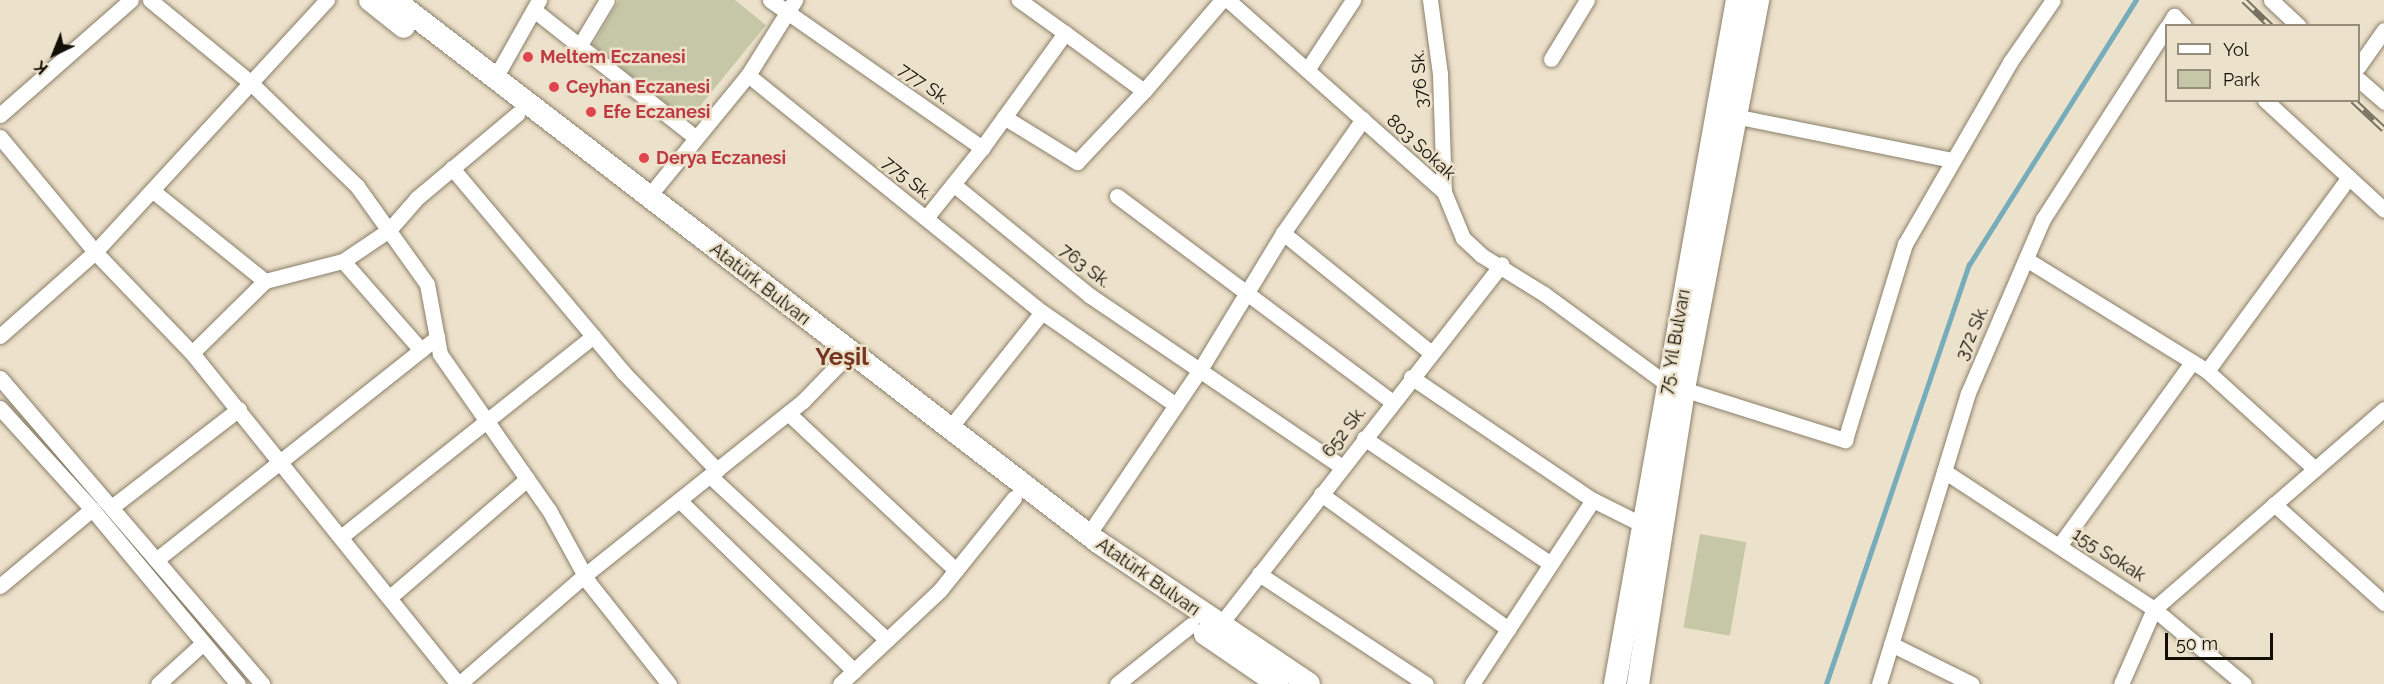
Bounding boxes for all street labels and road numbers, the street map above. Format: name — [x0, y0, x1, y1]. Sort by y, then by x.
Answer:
street label: 376 Sk. — [1407, 49, 1433, 109]
street label: 777 Sk. — [894, 59, 954, 109]
street label: 803 Sokak — [1382, 110, 1460, 184]
street label: 775 Sk. — [878, 152, 936, 204]
street label: Atatürk Bulvarı — [706, 238, 814, 330]
street label: 763 Sk. — [1055, 239, 1115, 293]
street label: 75. Yıl Bulvarı — [1655, 287, 1695, 397]
street label: 372 Sk. — [1951, 303, 1993, 363]
street label: 652 Sk. — [1317, 402, 1371, 462]
street label: 155 Sokak — [2069, 524, 2149, 586]
street label: Atatürk Bulvarı — [1092, 533, 1204, 621]

